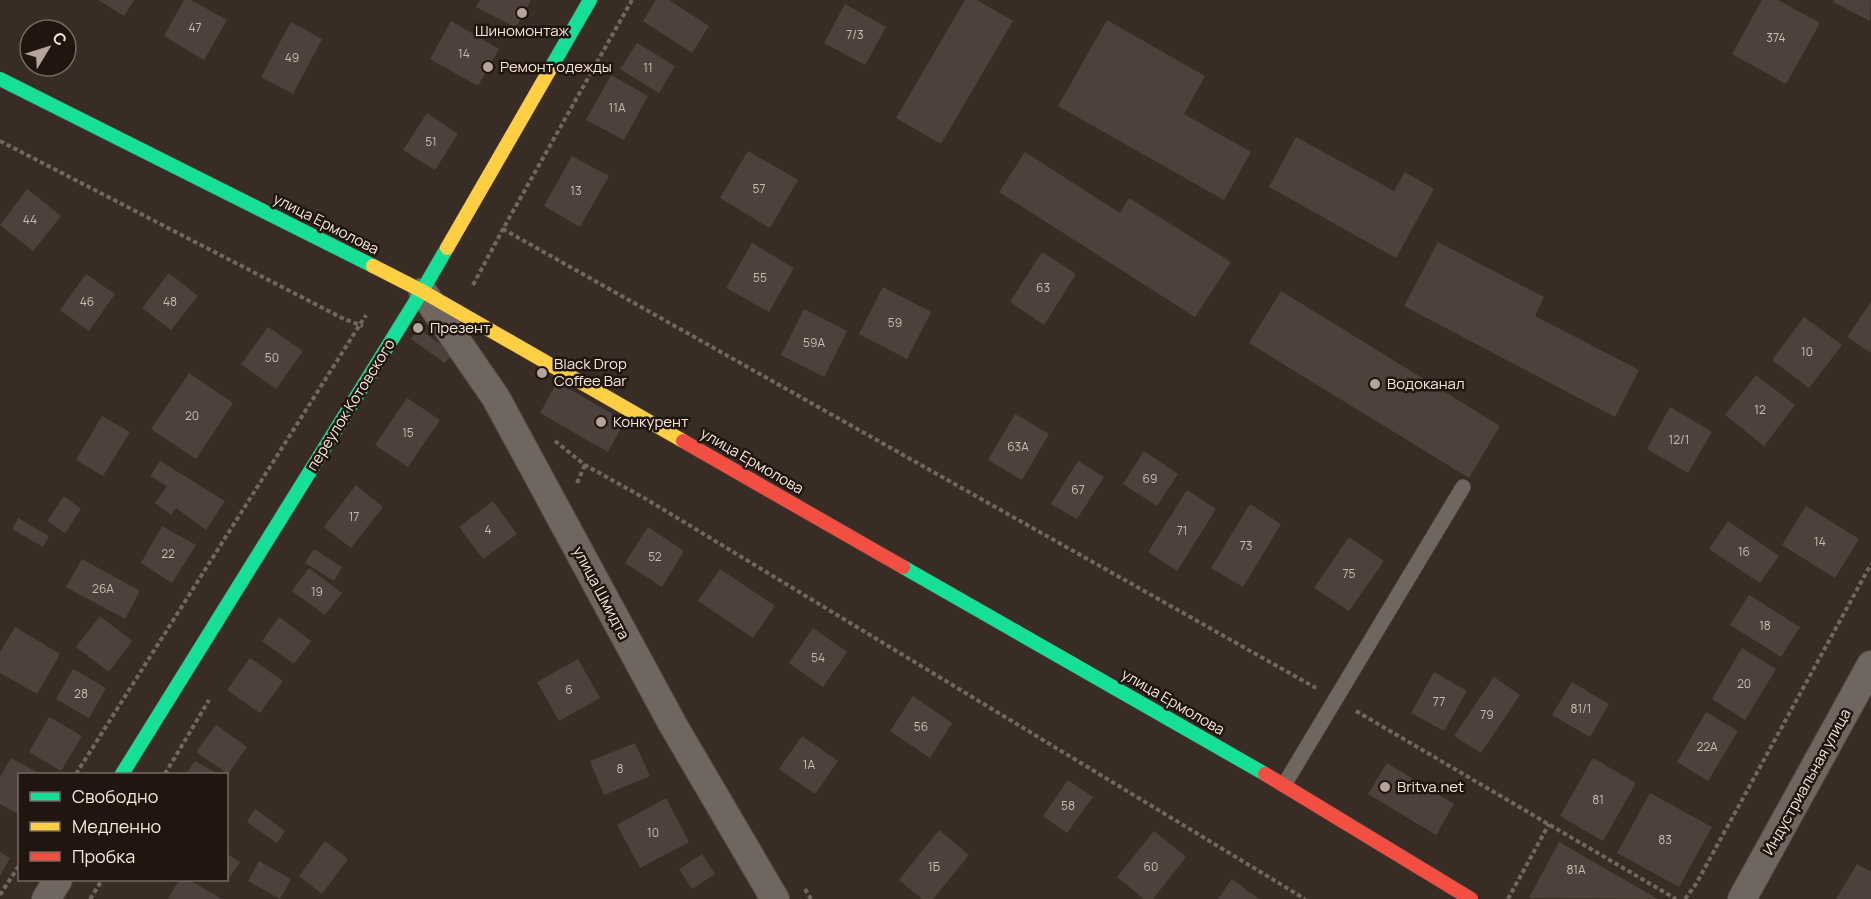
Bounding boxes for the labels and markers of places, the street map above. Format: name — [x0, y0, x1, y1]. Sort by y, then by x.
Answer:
marker: Шиномонтаж — [515, 6, 529, 20]
place label: Шиномонтаж — [475, 20, 570, 41]
place label: Ремонт одежды — [500, 56, 612, 77]
marker: Ремонт одежды — [481, 60, 495, 74]
place label: Презент — [430, 317, 491, 338]
marker: Презент — [411, 321, 425, 335]
place label: Black Drop Coffee Bar — [554, 353, 627, 391]
marker: Black Drop Coffee Bar — [535, 366, 549, 380]
place label: Водоканал — [1387, 373, 1465, 394]
marker: Водоканал — [1368, 377, 1382, 391]
place label: Конкурент — [613, 411, 689, 432]
marker: Конкурент — [594, 415, 608, 429]
place label: Britva.net — [1397, 776, 1464, 797]
marker: Britva.net — [1378, 780, 1392, 794]

